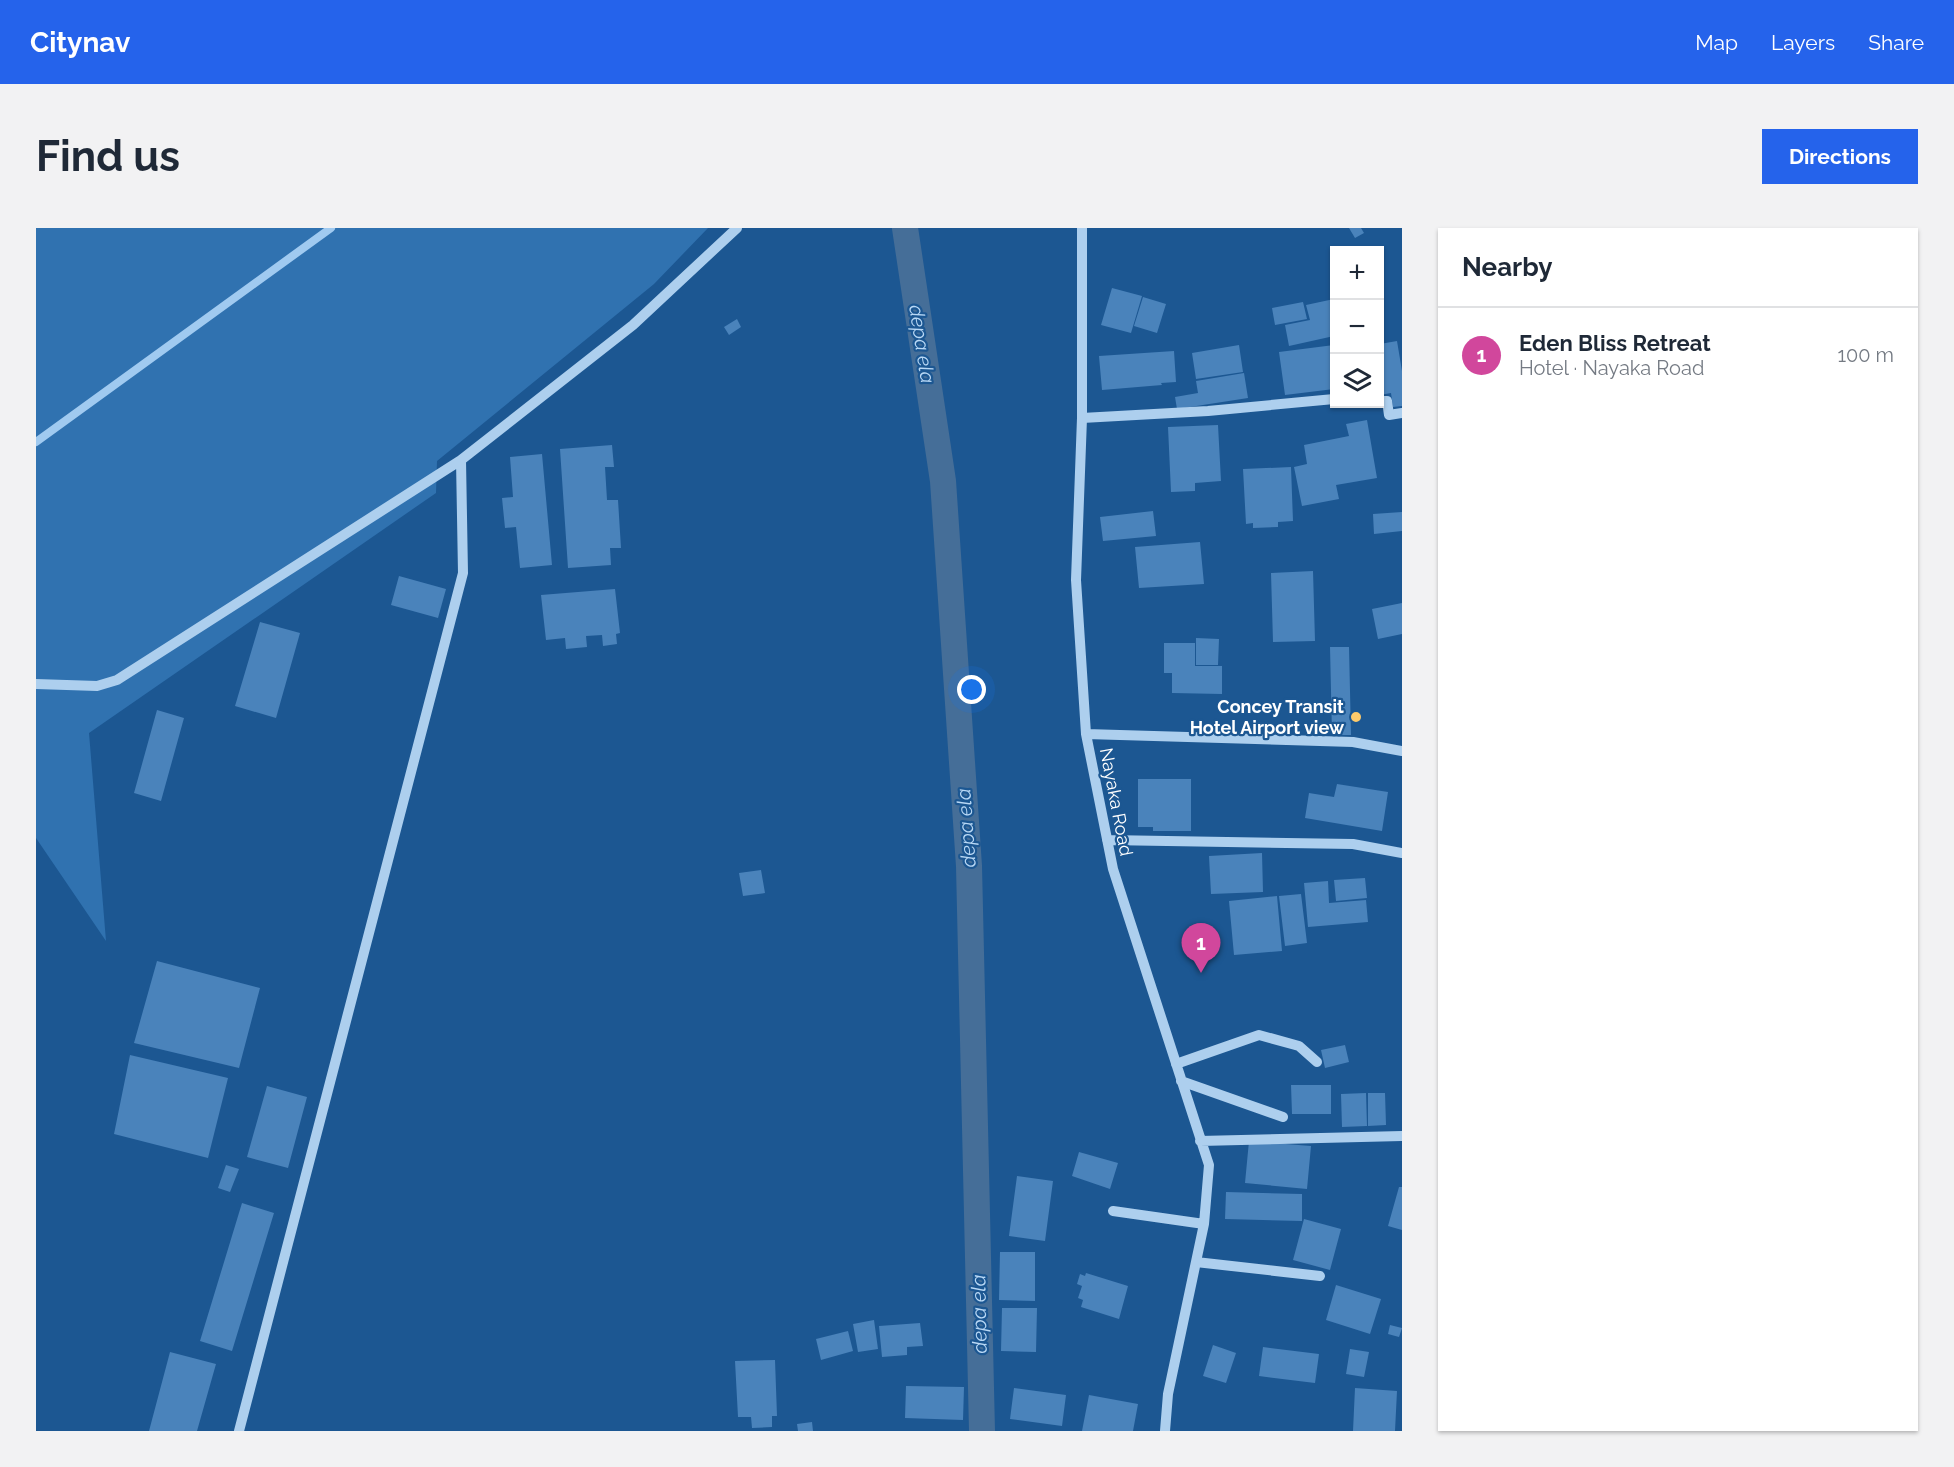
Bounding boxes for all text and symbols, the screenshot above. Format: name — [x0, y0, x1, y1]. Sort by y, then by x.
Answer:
text: Citynav — [30, 26, 130, 59]
text: Map — [1695, 30, 1738, 55]
text: Layers — [1771, 30, 1835, 55]
text: Share — [1868, 30, 1924, 55]
button: Directions — [1762, 129, 1918, 184]
text: Find us — [36, 132, 180, 181]
map controls — [1330, 246, 1384, 408]
button: + — [1330, 246, 1384, 300]
text: Nearby — [1462, 252, 1552, 282]
button: − — [1330, 300, 1384, 354]
water label: depa ela — [904, 303, 940, 385]
text: Eden Bliss Retreat — [1519, 330, 1711, 356]
text: 1 — [1477, 343, 1486, 367]
text: 100 m — [1837, 343, 1894, 367]
button: layers — [1330, 354, 1384, 408]
text: Hotel · Nayaka Road — [1519, 356, 1704, 380]
your location — [957, 675, 986, 704]
place label: Concey Transit Hotel Airport view — [1190, 696, 1345, 738]
marker: Concey Transit Hotel Airport view — [1349, 710, 1363, 724]
street label: Nayaka Road — [1096, 746, 1137, 858]
water label: depa ela — [951, 788, 981, 868]
pin: 1 — [1182, 924, 1220, 973]
water label: depa ela — [966, 1274, 992, 1354]

